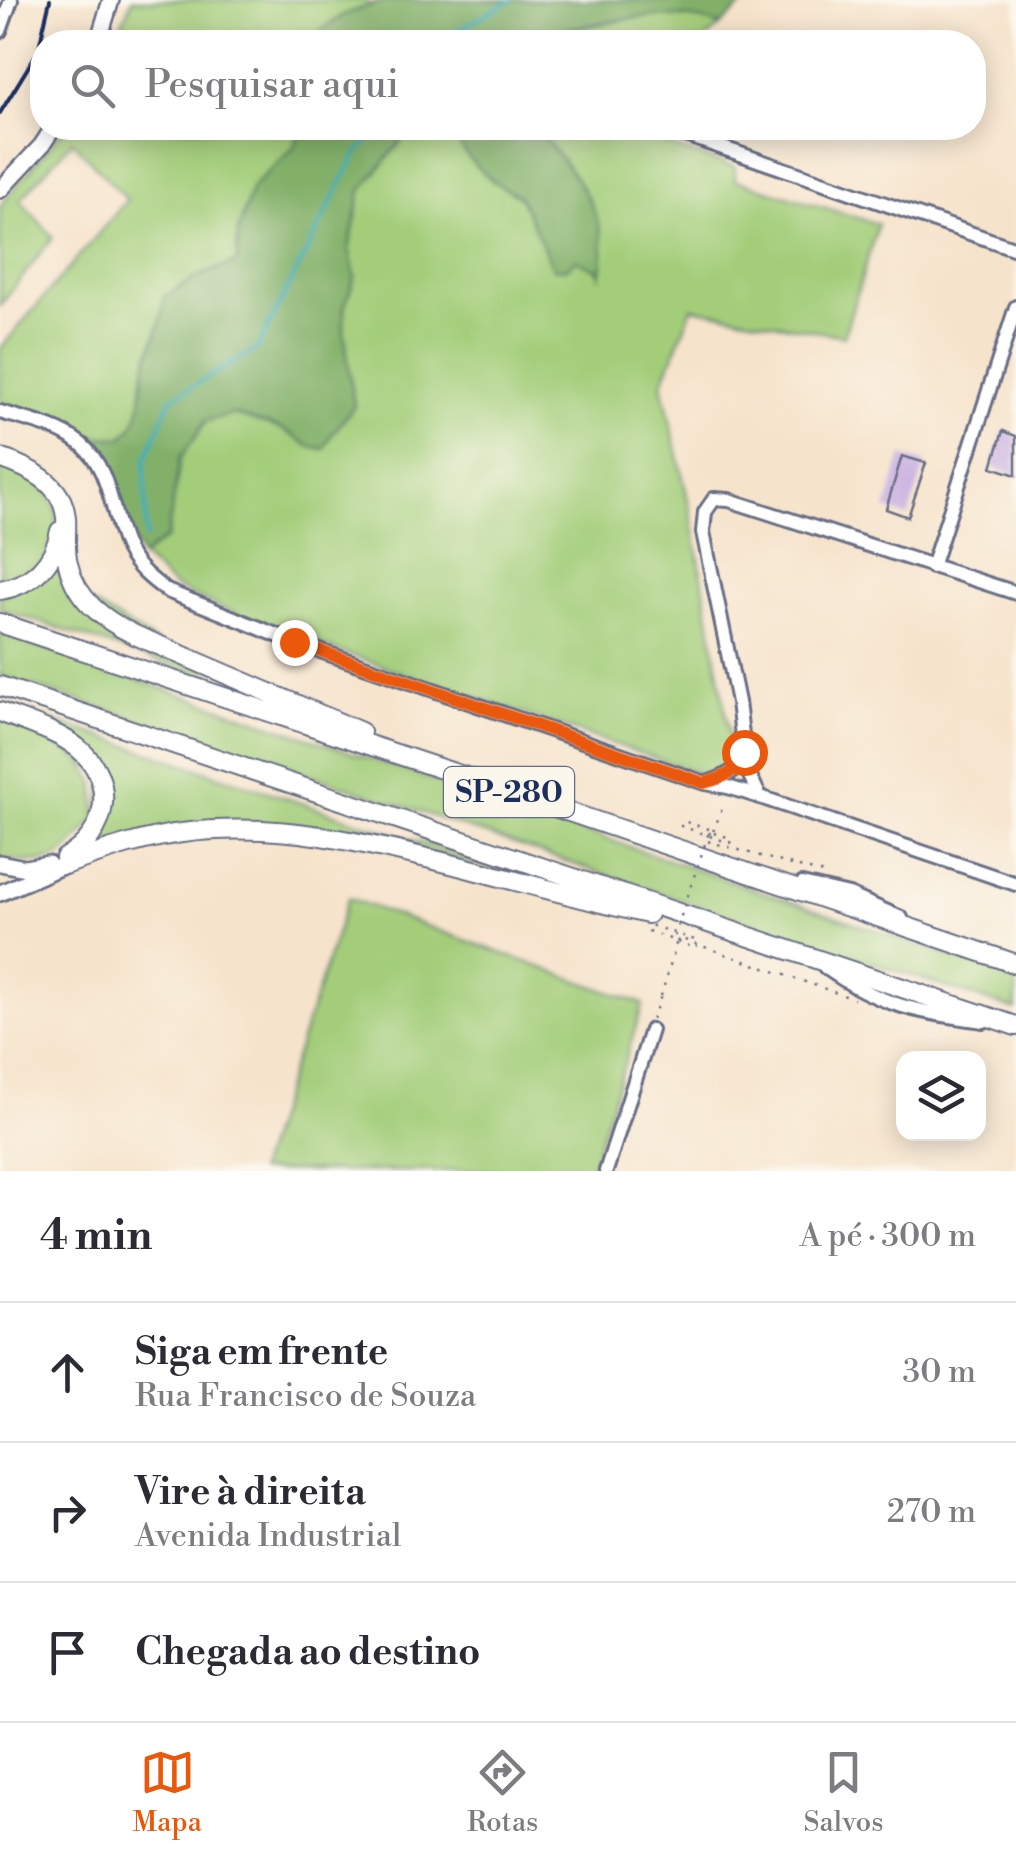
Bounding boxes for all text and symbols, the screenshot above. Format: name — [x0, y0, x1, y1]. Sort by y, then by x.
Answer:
search box — [30, 30, 986, 140]
icon: search — [65, 58, 120, 113]
text: Pesquisar aqui — [145, 62, 399, 109]
route end — [272, 620, 318, 666]
route start — [722, 730, 768, 776]
road number: SP-280 — [444, 767, 574, 817]
map controls — [896, 1051, 986, 1141]
button: layers — [896, 1051, 986, 1141]
text: 4 min — [40, 1210, 152, 1263]
text: A pé · 300 m — [800, 1216, 976, 1256]
text: Siga em frente — [135, 1329, 388, 1376]
icon: ahead — [40, 1345, 95, 1400]
text: 30 m — [902, 1352, 976, 1392]
text: Rua Francisco de Souza — [135, 1376, 476, 1416]
text: Vire à direita — [135, 1469, 366, 1516]
icon: right — [40, 1485, 95, 1540]
text: 270 m — [887, 1492, 976, 1532]
text: Avenida Industrial — [135, 1516, 402, 1556]
icon: arrive — [40, 1625, 95, 1680]
text: Chegada ao destino — [135, 1629, 481, 1676]
tab: Mapa — [133, 1745, 202, 1840]
tab: Rotas — [467, 1745, 538, 1840]
tab: Salvos — [803, 1745, 883, 1840]

